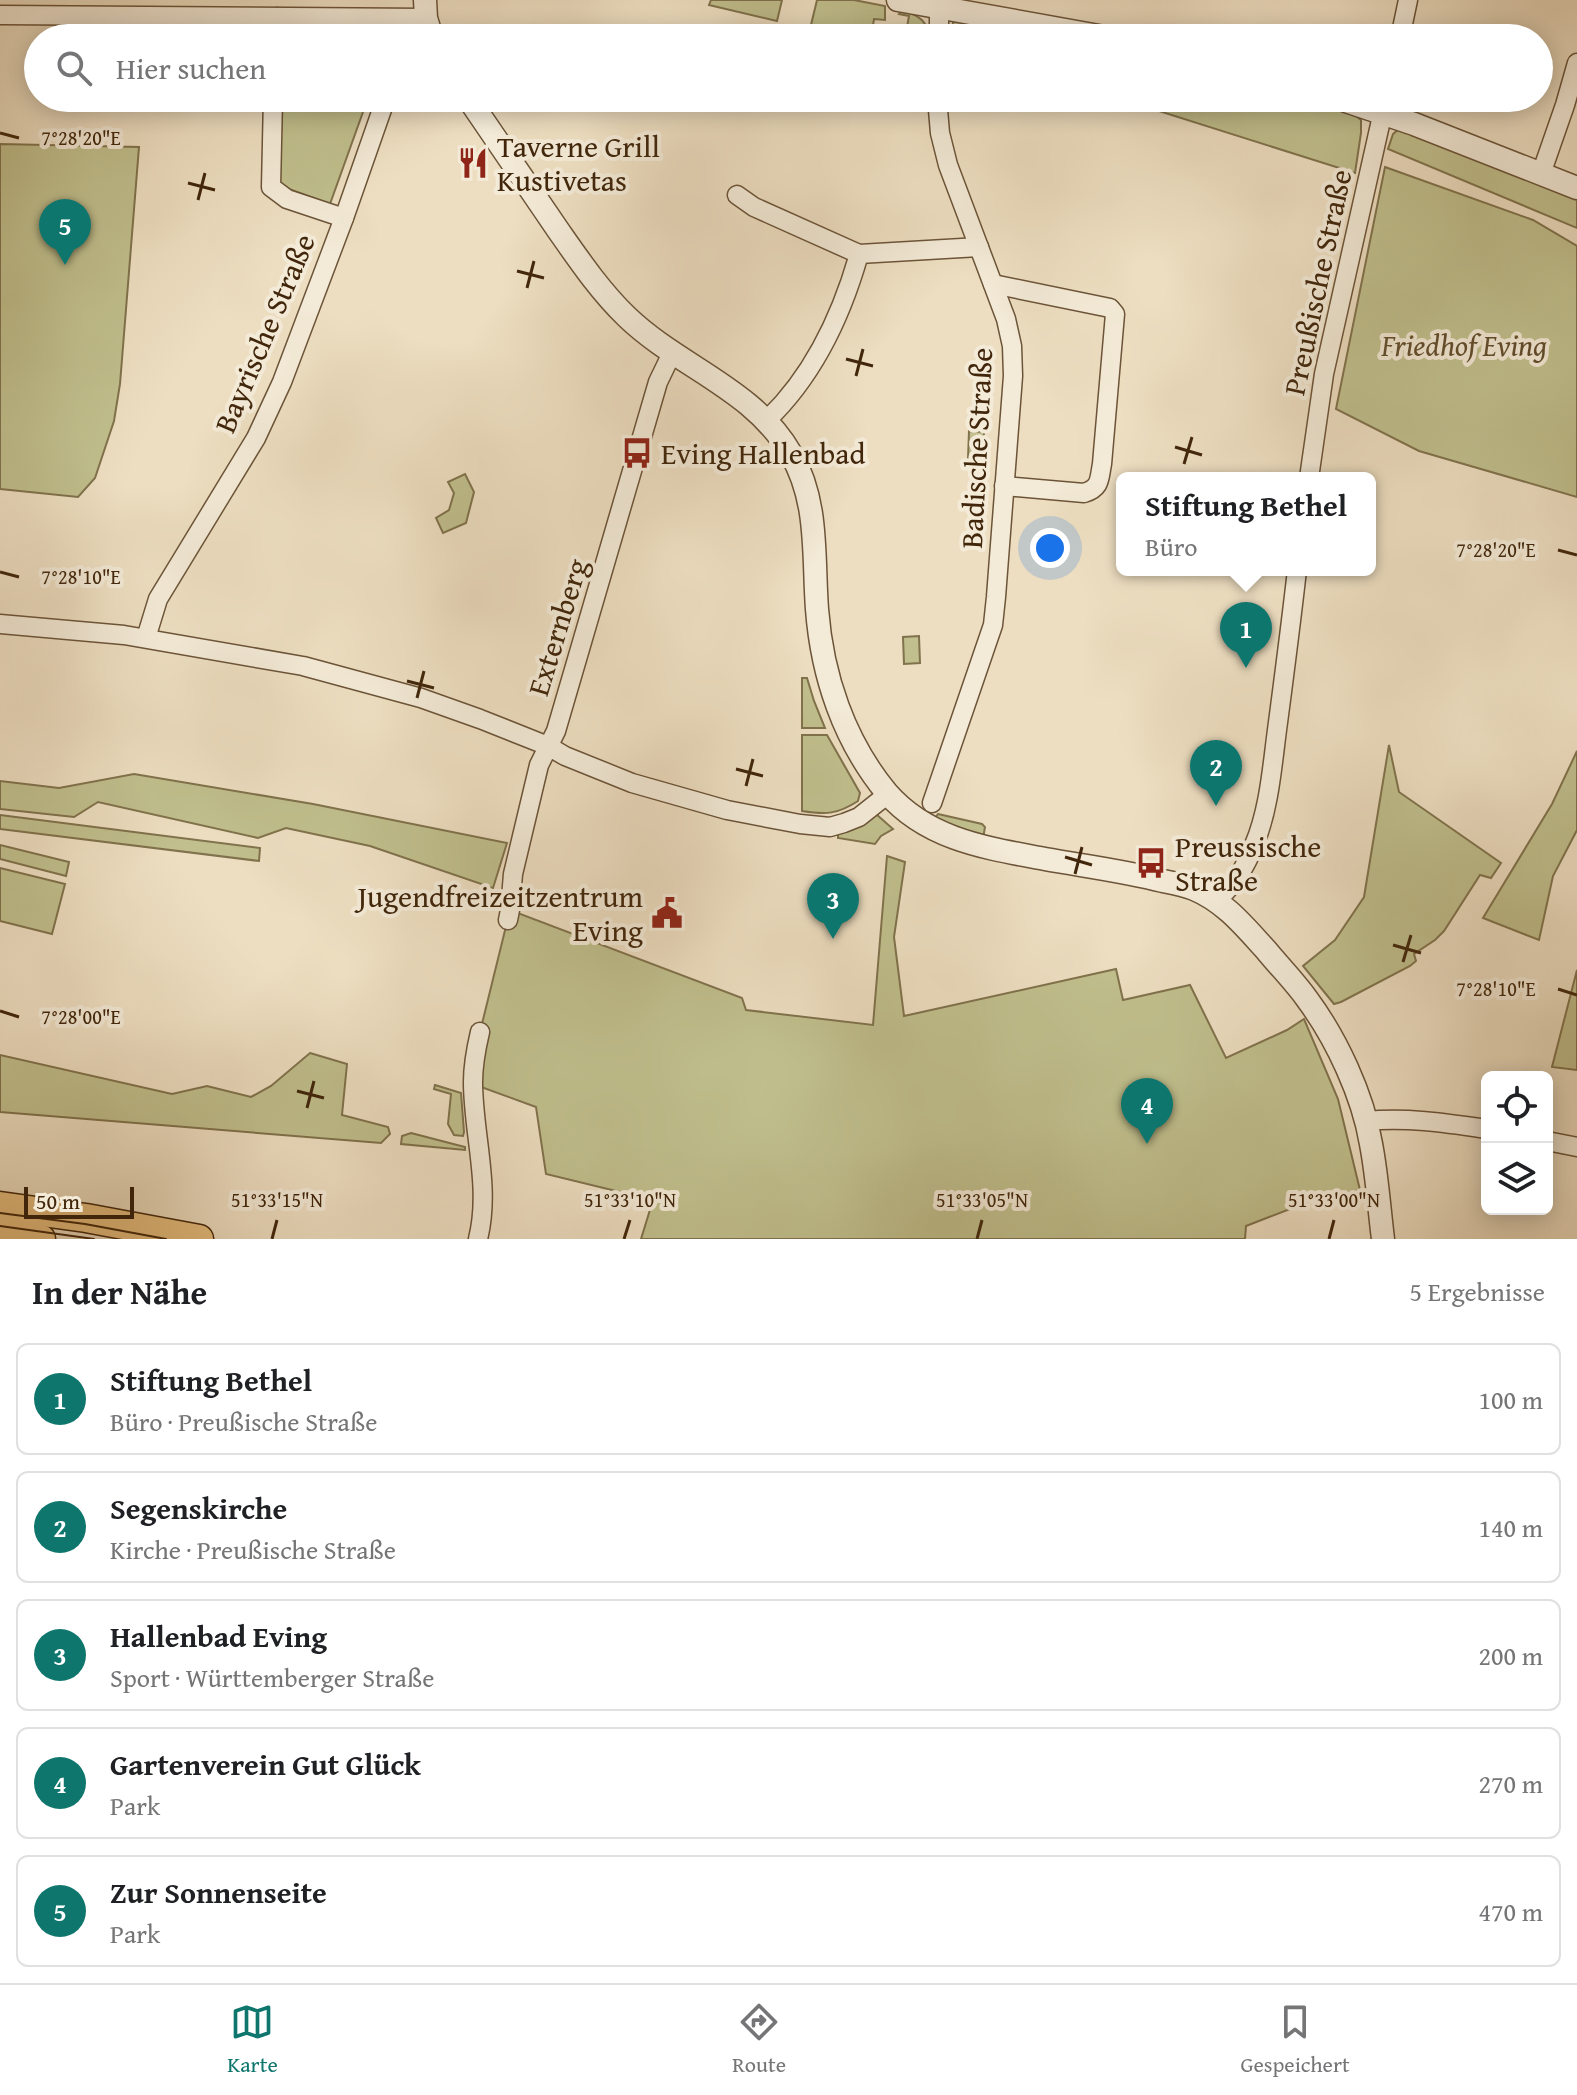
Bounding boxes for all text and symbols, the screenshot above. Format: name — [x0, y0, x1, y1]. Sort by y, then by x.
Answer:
search box — [24, 24, 1553, 112]
icon: search — [52, 46, 96, 90]
text: Hier suchen — [116, 46, 266, 90]
text: 7°28'20"E — [41, 123, 121, 152]
place label: Taverne Grill Kustivetas — [497, 124, 660, 202]
restaurant icon: Taverne Grill Kustivetas — [456, 146, 490, 180]
street label: Preußische Straße — [1272, 165, 1362, 399]
pin: 5 — [39, 199, 91, 265]
street label: Bayrische Straße — [202, 227, 326, 439]
park label: Friedhof Eving — [1380, 323, 1547, 367]
street label: Badische Straße — [949, 346, 1003, 550]
place label: Eving Hallenbad — [661, 431, 866, 475]
bus stop icon: Eving Hallenbad — [620, 436, 654, 470]
popup — [1116, 472, 1376, 576]
text: Stiftung Bethel — [1145, 483, 1347, 527]
text: Büro — [1145, 527, 1197, 566]
your location — [1030, 528, 1070, 568]
text: 7°28'20"E — [1456, 535, 1536, 564]
street label: Externberg — [515, 553, 599, 701]
text: 7°28'10"E — [41, 562, 121, 591]
pin: 1 — [1220, 602, 1272, 668]
pin: 2 — [1190, 740, 1242, 806]
place label: Preussische Straße — [1175, 824, 1321, 902]
bus stop icon: Preussische Straße — [1134, 846, 1168, 880]
pin: 3 — [807, 873, 859, 939]
place label: Jugendfreizeitzentrum Eving — [353, 874, 643, 952]
public building icon: Jugendfreizeitzentrum Eving — [650, 896, 684, 930]
text: 7°28'10"E — [1456, 974, 1536, 1003]
text: 7°28'00"E — [41, 1002, 121, 1031]
map controls — [1481, 1071, 1553, 1215]
button: locate — [1481, 1071, 1553, 1143]
pin: 4 — [1121, 1078, 1173, 1144]
button: layers — [1481, 1143, 1553, 1215]
scale bar — [24, 1183, 134, 1219]
text: 50 m — [36, 1185, 80, 1217]
text: 51°33'15"N — [231, 1185, 323, 1214]
text: 51°33'10"N — [584, 1185, 676, 1214]
text: 51°33'05"N — [936, 1185, 1028, 1214]
text: 51°33'00"N — [1288, 1185, 1380, 1214]
text: In der Nähe — [32, 1267, 207, 1316]
text: 5 Ergebnisse — [1410, 1272, 1545, 1311]
text: Stiftung Bethel — [110, 1358, 312, 1402]
text: 1 — [53, 1380, 67, 1419]
text: 100 m — [1478, 1380, 1543, 1419]
text: Büro · Preußische Straße — [110, 1402, 377, 1441]
text: Segenskirche — [110, 1486, 287, 1530]
text: 2 — [53, 1508, 67, 1547]
text: 140 m — [1478, 1508, 1543, 1547]
text: Kirche · Preußische Straße — [110, 1530, 396, 1569]
text: Hallenbad Eving — [110, 1614, 327, 1658]
text: 3 — [53, 1636, 67, 1675]
text: 200 m — [1478, 1636, 1543, 1675]
text: Sport · Württemberger Straße — [110, 1658, 434, 1697]
text: Gartenverein Gut Glück — [110, 1742, 421, 1786]
text: 4 — [53, 1764, 67, 1803]
text: 270 m — [1478, 1764, 1543, 1803]
text: Park — [110, 1786, 160, 1825]
text: Zur Sonnenseite — [110, 1870, 327, 1914]
text: 5 — [53, 1892, 67, 1931]
text: 470 m — [1478, 1892, 1543, 1931]
text: Park — [110, 1914, 160, 1953]
tab: Karte — [227, 2000, 278, 2080]
tab: Route — [732, 2000, 786, 2080]
tab: Gespeichert — [1240, 2000, 1350, 2080]

